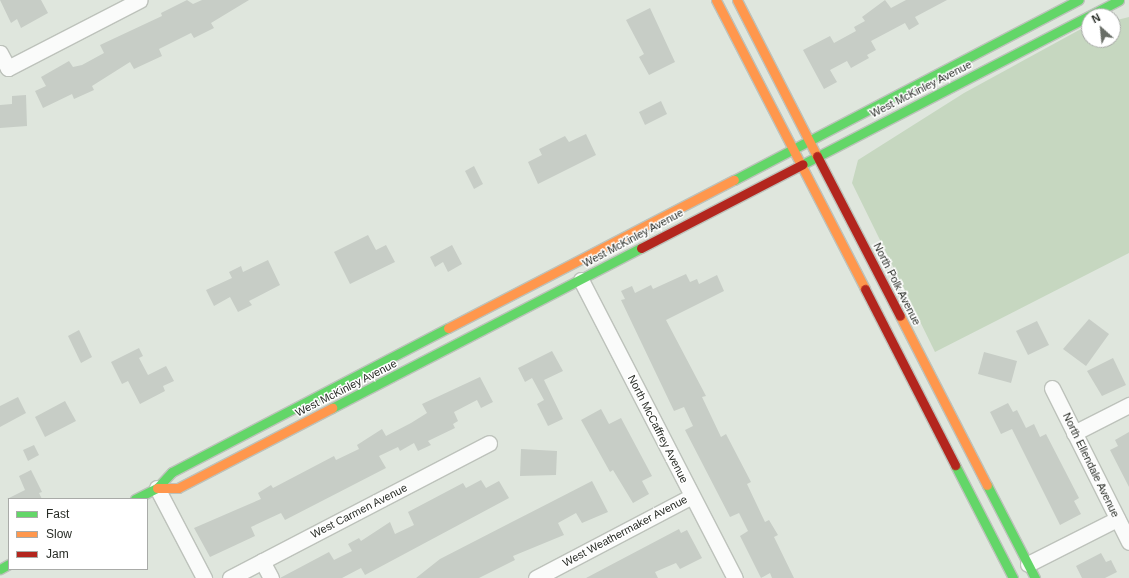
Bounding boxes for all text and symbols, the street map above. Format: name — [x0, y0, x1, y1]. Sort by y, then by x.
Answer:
north arrow — [1081, 8, 1121, 48]
text: N — [1090, 11, 1102, 25]
street label: West McKinley Avenue — [868, 58, 974, 120]
street label: West McKinley Avenue — [580, 206, 686, 270]
street label: North Polk Avenue — [870, 240, 924, 328]
street label: West McKinley Avenue — [293, 357, 399, 419]
street label: North McCaffrey Avenue — [625, 373, 691, 485]
street label: North Ellendale Avenue — [1060, 410, 1122, 520]
street label: West Carmen Avenue — [308, 481, 410, 541]
street label: West Weathermaker Avenue — [560, 492, 690, 570]
legend — [8, 498, 148, 570]
text: Fast — [46, 507, 69, 521]
text: Slow — [46, 527, 72, 541]
text: Jam — [46, 547, 69, 561]

